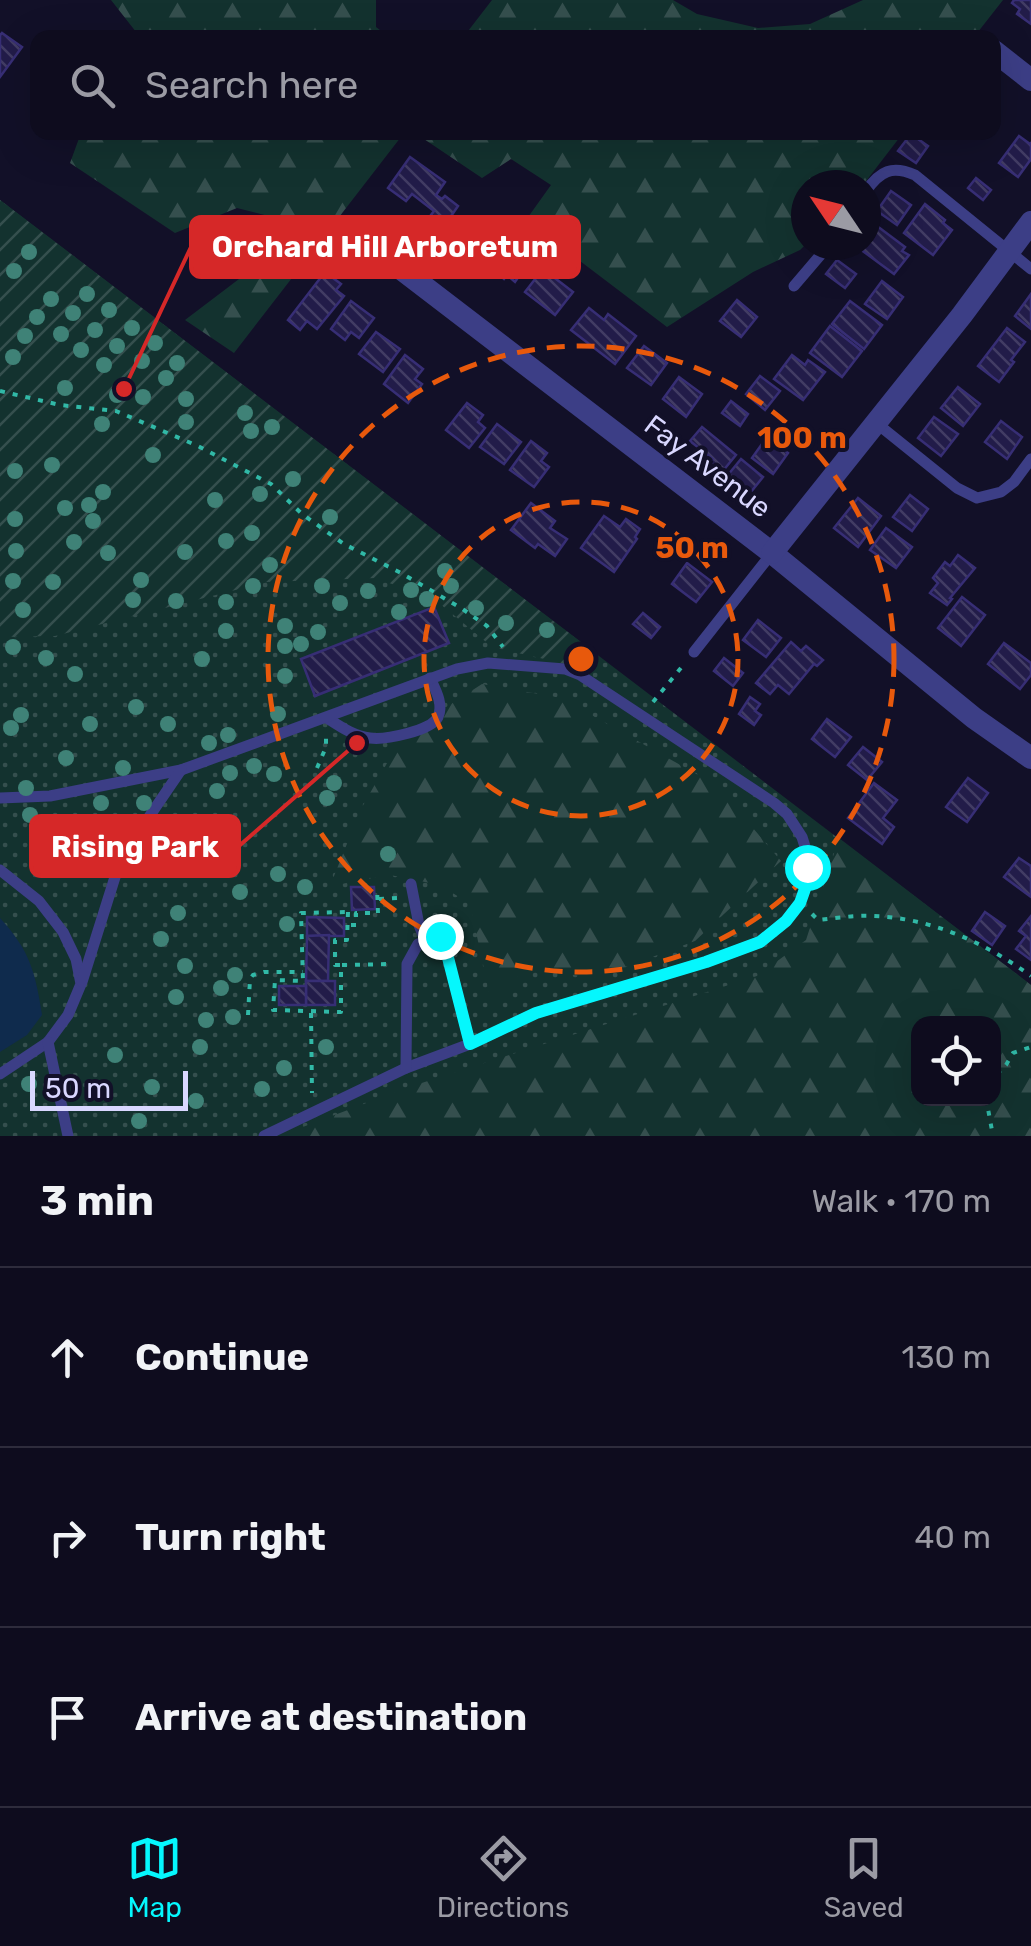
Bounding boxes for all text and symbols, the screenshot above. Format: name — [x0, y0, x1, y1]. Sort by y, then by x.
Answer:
search box — [30, 30, 1001, 140]
icon: search — [65, 58, 120, 113]
text: Search here — [145, 62, 358, 108]
north arrow — [791, 170, 881, 260]
callout: Orchard Hill Arboretum — [191, 217, 579, 277]
text: Orchard Hill Arboretum — [212, 229, 558, 265]
street label: Fay Avenue — [638, 408, 777, 525]
text: 100 m — [757, 420, 847, 456]
text: 50 m — [655, 530, 729, 566]
centre of rings — [563, 641, 599, 677]
callout: Rising Park — [31, 816, 239, 876]
text: Rising Park — [51, 829, 219, 865]
route start — [785, 845, 831, 891]
route end — [418, 914, 464, 960]
map controls — [911, 1016, 1001, 1106]
button: locate — [911, 1016, 1001, 1106]
scale bar — [30, 1066, 188, 1110]
text: 50 m — [45, 1072, 111, 1105]
text: 3 min — [40, 1176, 154, 1226]
text: Walk · 170 m — [811, 1182, 991, 1220]
icon: ahead — [40, 1330, 95, 1385]
text: Continue — [135, 1334, 309, 1380]
text: 130 m — [901, 1338, 991, 1376]
icon: right — [40, 1510, 95, 1565]
text: Turn right — [135, 1514, 326, 1560]
text: 40 m — [915, 1518, 991, 1556]
icon: arrive — [40, 1690, 95, 1745]
text: Arrive at destination — [135, 1694, 527, 1740]
tab: Map — [127, 1831, 182, 1924]
tab: Directions — [437, 1831, 569, 1924]
tab: Saved — [824, 1831, 904, 1924]

